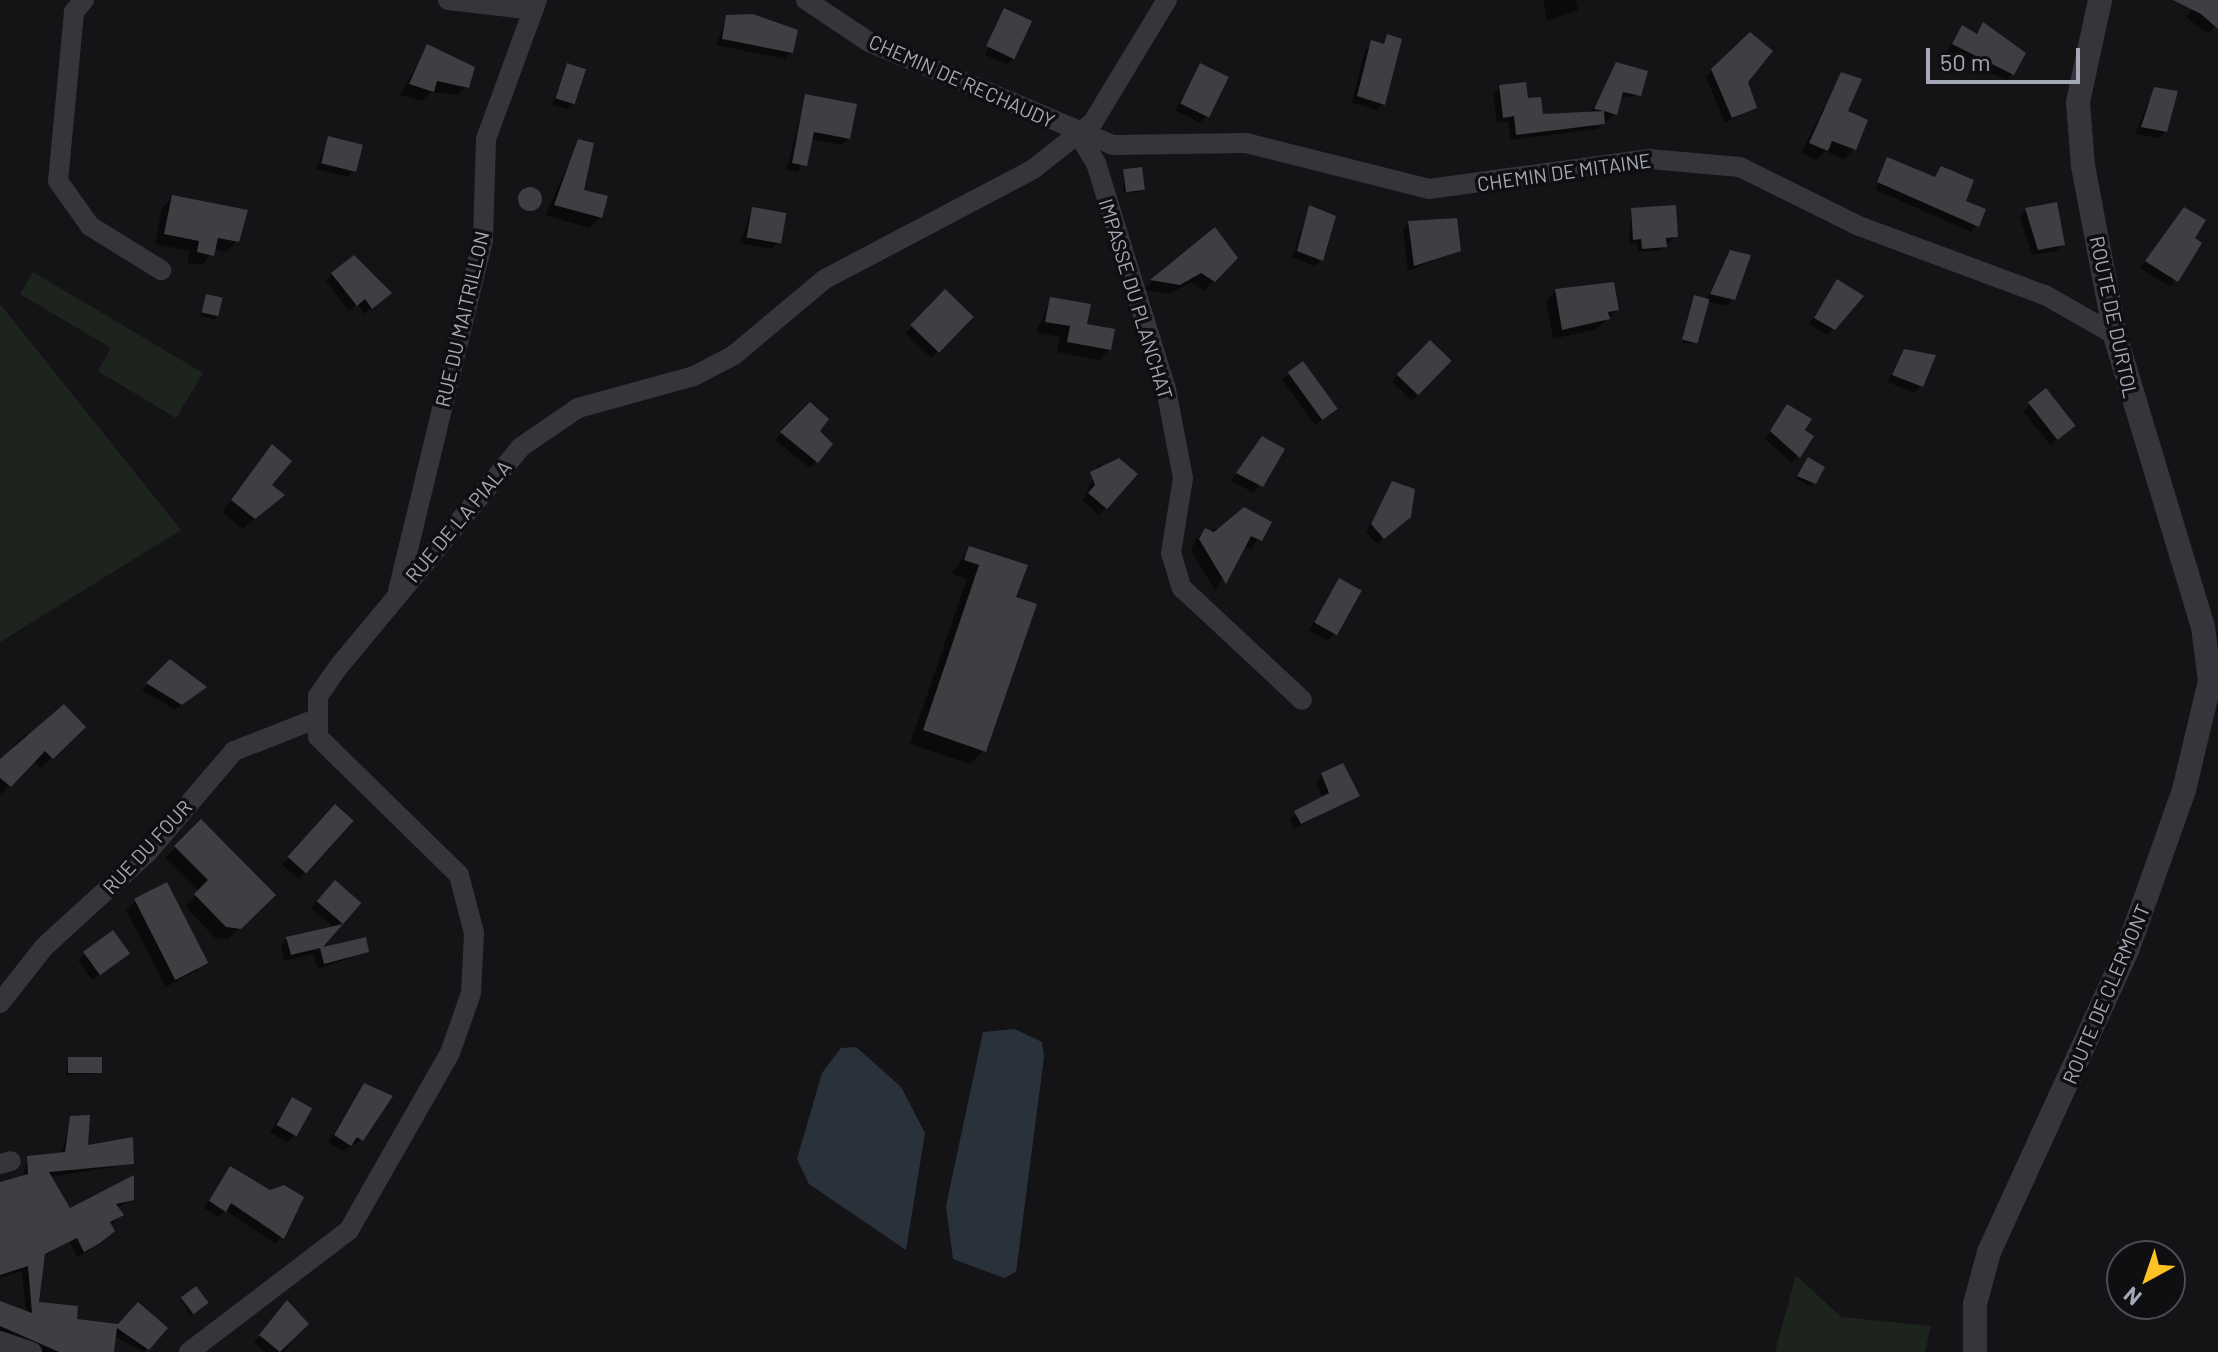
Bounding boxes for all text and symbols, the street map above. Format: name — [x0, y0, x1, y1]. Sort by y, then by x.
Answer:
street label: CHEMIN DE RECHAUDY — [865, 29, 1059, 133]
scale bar — [1930, 32, 2084, 82]
text: 50 m — [1940, 47, 1991, 76]
street label: CHEMIN DE MITAINE — [1476, 148, 1652, 196]
street label: IMPASSE DU PLANCHAT — [1094, 196, 1178, 402]
street label: RUE DU MAITRILLON — [430, 229, 494, 409]
street label: ROUTE DE DURTOL — [2085, 234, 2143, 400]
street label: RUE DE LA PIALA — [400, 455, 516, 587]
street label: RUE DU FOUR — [97, 795, 197, 899]
street label: ROUTE DE CLERMONT — [2057, 900, 2155, 1088]
north arrow — [2106, 1240, 2186, 1320]
text: N — [2118, 1282, 2146, 1312]

